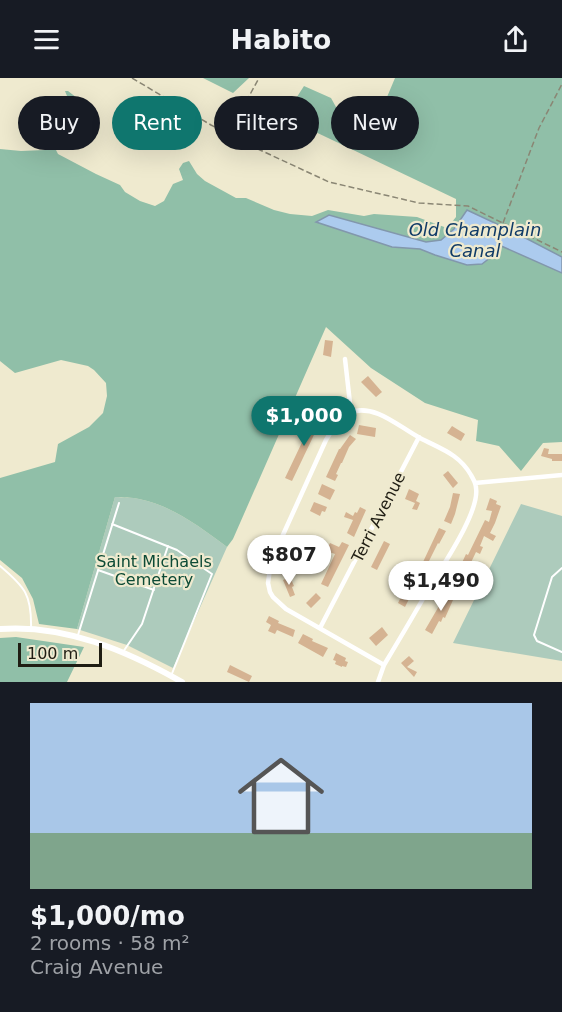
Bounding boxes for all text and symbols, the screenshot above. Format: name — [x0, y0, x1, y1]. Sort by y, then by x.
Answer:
icon: menu — [30, 23, 63, 56]
icon: share — [499, 23, 532, 56]
text: Habito — [231, 24, 331, 55]
chip: Buy — [18, 96, 100, 150]
chip: Rent — [112, 96, 202, 150]
chip: Filters — [214, 96, 319, 150]
chip: New — [331, 96, 419, 150]
water label: Old Champlain Canal — [409, 219, 541, 261]
pin: $1,000 — [255, 396, 353, 447]
text: $1,000 — [265, 403, 343, 427]
street label: Terri Avenue — [347, 469, 409, 566]
pin: $807 — [253, 535, 325, 586]
text: $807 — [261, 542, 317, 566]
park label: Saint Michaels Cemetery — [96, 552, 212, 589]
pin: $1,490 — [392, 561, 490, 612]
text: $1,490 — [402, 568, 480, 592]
scale bar — [18, 640, 102, 668]
text: 100 m — [27, 644, 78, 663]
icon: home — [227, 742, 335, 850]
text: $1,000/mo — [30, 901, 185, 931]
text: 2 rooms · 58 m² — [30, 931, 190, 955]
text: Craig Avenue — [30, 955, 163, 979]

